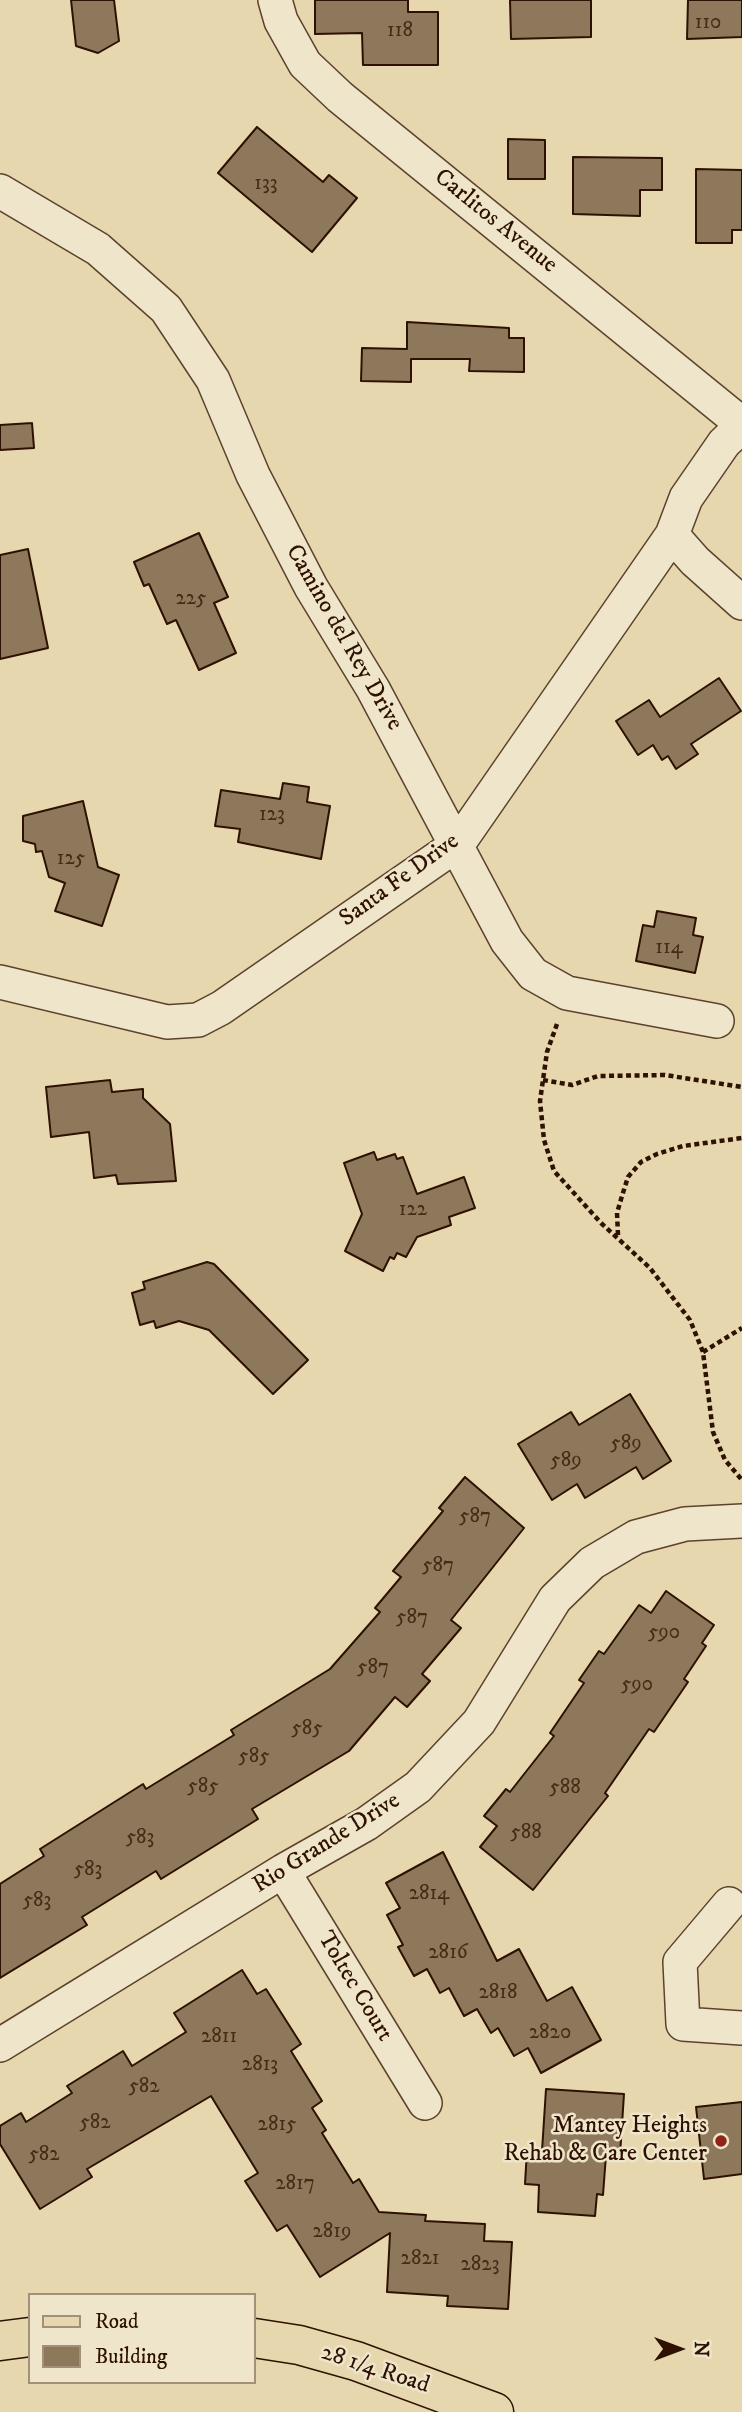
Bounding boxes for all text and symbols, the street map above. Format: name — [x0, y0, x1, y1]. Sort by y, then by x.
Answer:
house number: 110 — [695, 11, 721, 37]
house number: 118 — [387, 19, 413, 45]
street label: Carlitos Avenue — [428, 164, 562, 280]
house number: 133 — [254, 172, 278, 198]
street label: Camino del Rey Drive — [278, 540, 408, 736]
house number: 225 — [176, 587, 206, 613]
house number: 123 — [259, 803, 285, 829]
street label: Santa Fe Drive — [335, 828, 465, 934]
house number: 125 — [57, 847, 85, 873]
house number: 114 — [655, 936, 683, 962]
house number: 122 — [399, 1198, 427, 1224]
house number: 589 — [610, 1432, 642, 1458]
house number: 589 — [550, 1449, 582, 1475]
house number: 587 — [459, 1505, 491, 1531]
house number: 587 — [422, 1554, 454, 1580]
house number: 587 — [396, 1606, 428, 1632]
house number: 590 — [648, 1621, 680, 1647]
house number: 587 — [357, 1656, 389, 1682]
house number: 590 — [621, 1673, 653, 1699]
house number: 585 — [291, 1717, 323, 1743]
house number: 585 — [238, 1745, 270, 1771]
house number: 585 — [187, 1775, 219, 1801]
house number: 588 — [549, 1776, 581, 1802]
street label: Rio Grande Drive — [248, 1787, 406, 1901]
house number: 588 — [510, 1821, 542, 1847]
house number: 583 — [126, 1826, 154, 1852]
house number: 583 — [74, 1858, 102, 1884]
house number: 2814 — [409, 1882, 449, 1908]
house number: 583 — [23, 1889, 51, 1915]
street label: Toltec Court — [310, 1927, 398, 2047]
house number: 2816 — [428, 1941, 468, 1967]
house number: 2818 — [478, 1981, 518, 2007]
house number: 2820 — [529, 2021, 571, 2047]
house number: 2811 — [201, 2025, 237, 2051]
house number: 2813 — [242, 2053, 278, 2079]
house number: 582 — [128, 2075, 160, 2101]
house number: 582 — [79, 2111, 111, 2137]
house number: 2815 — [258, 2113, 296, 2139]
place label: Mantey Heights Rehab & Care Center — [503, 2113, 707, 2169]
marker: Mantey Heights Rehab & Care Center — [713, 2133, 729, 2149]
house number: 582 — [28, 2143, 60, 2169]
house number: 2817 — [275, 2172, 315, 2198]
house number: 2819 — [313, 2220, 351, 2246]
house number: 2821 — [401, 2247, 439, 2273]
house number: 2823 — [461, 2253, 499, 2279]
legend — [28, 2293, 256, 2384]
text: Road — [95, 2309, 139, 2335]
north arrow — [644, 2314, 714, 2384]
street label: 28 1/4 Road — [317, 2339, 433, 2401]
text: N — [689, 2341, 712, 2357]
text: Building — [95, 2344, 167, 2370]

